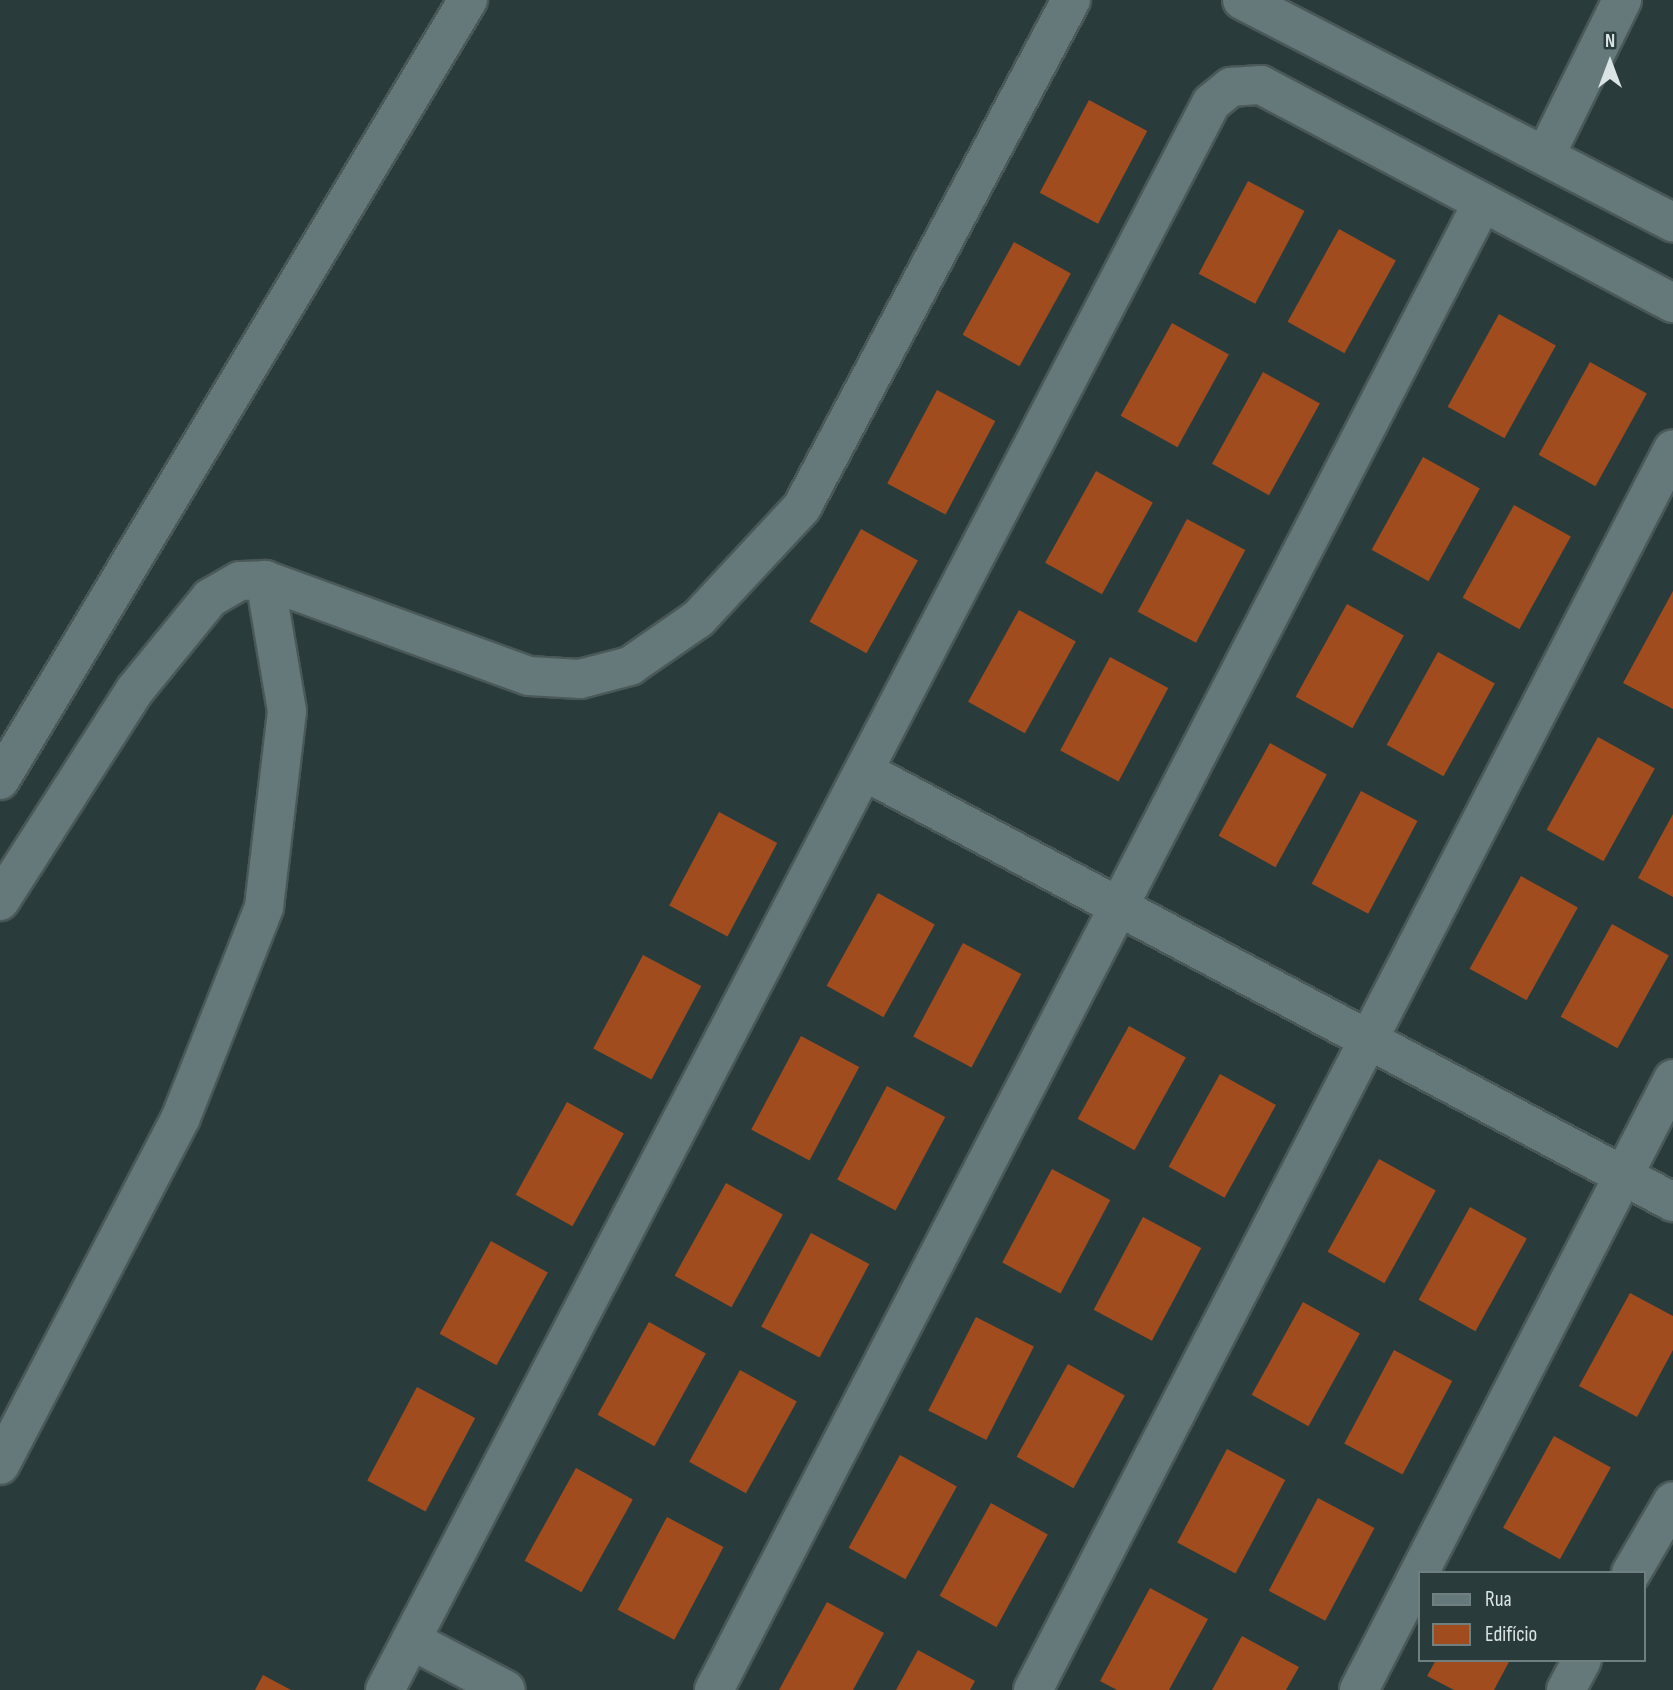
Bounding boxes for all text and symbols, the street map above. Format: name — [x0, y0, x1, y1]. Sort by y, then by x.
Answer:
north arrow — [1575, 28, 1645, 98]
text: N — [1605, 30, 1615, 53]
legend — [1418, 1571, 1645, 1662]
text: Rua — [1485, 1587, 1512, 1612]
text: Edifício — [1485, 1622, 1537, 1647]

